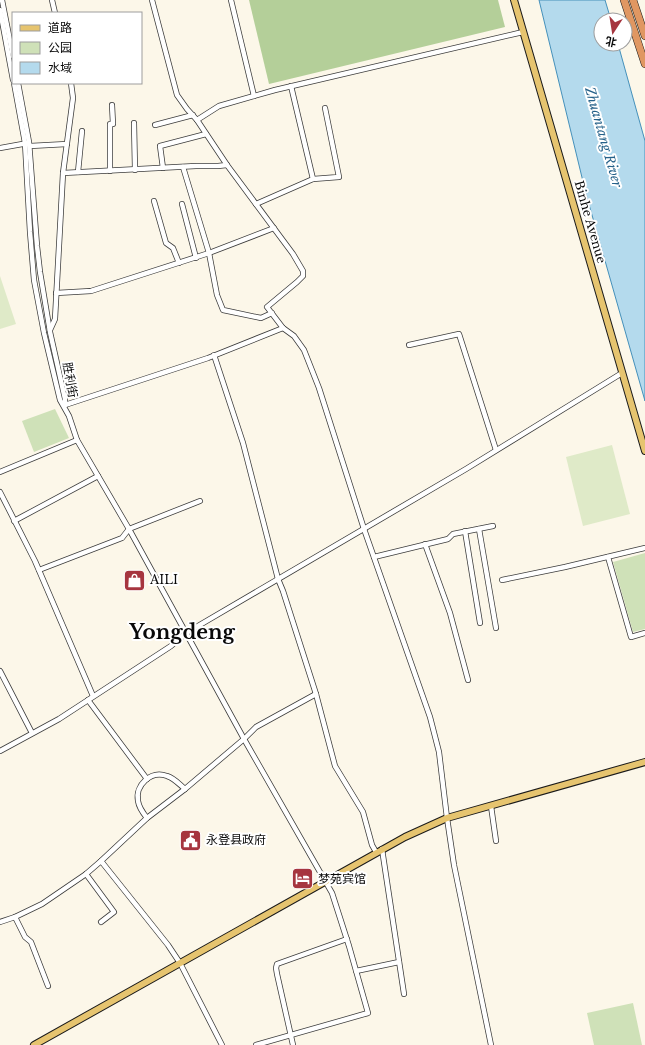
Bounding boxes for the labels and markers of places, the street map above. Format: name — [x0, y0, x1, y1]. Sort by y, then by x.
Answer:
shop icon: AILI — [122, 567, 148, 593]
place label: AILI — [149, 572, 178, 587]
public building icon: 永登县政府 — [177, 827, 203, 853]
place label: 永登县政府 — [206, 832, 266, 847]
hotel icon: 梦苑宾馆 — [289, 866, 315, 892]
place label: 梦苑宾馆 — [318, 871, 366, 886]

